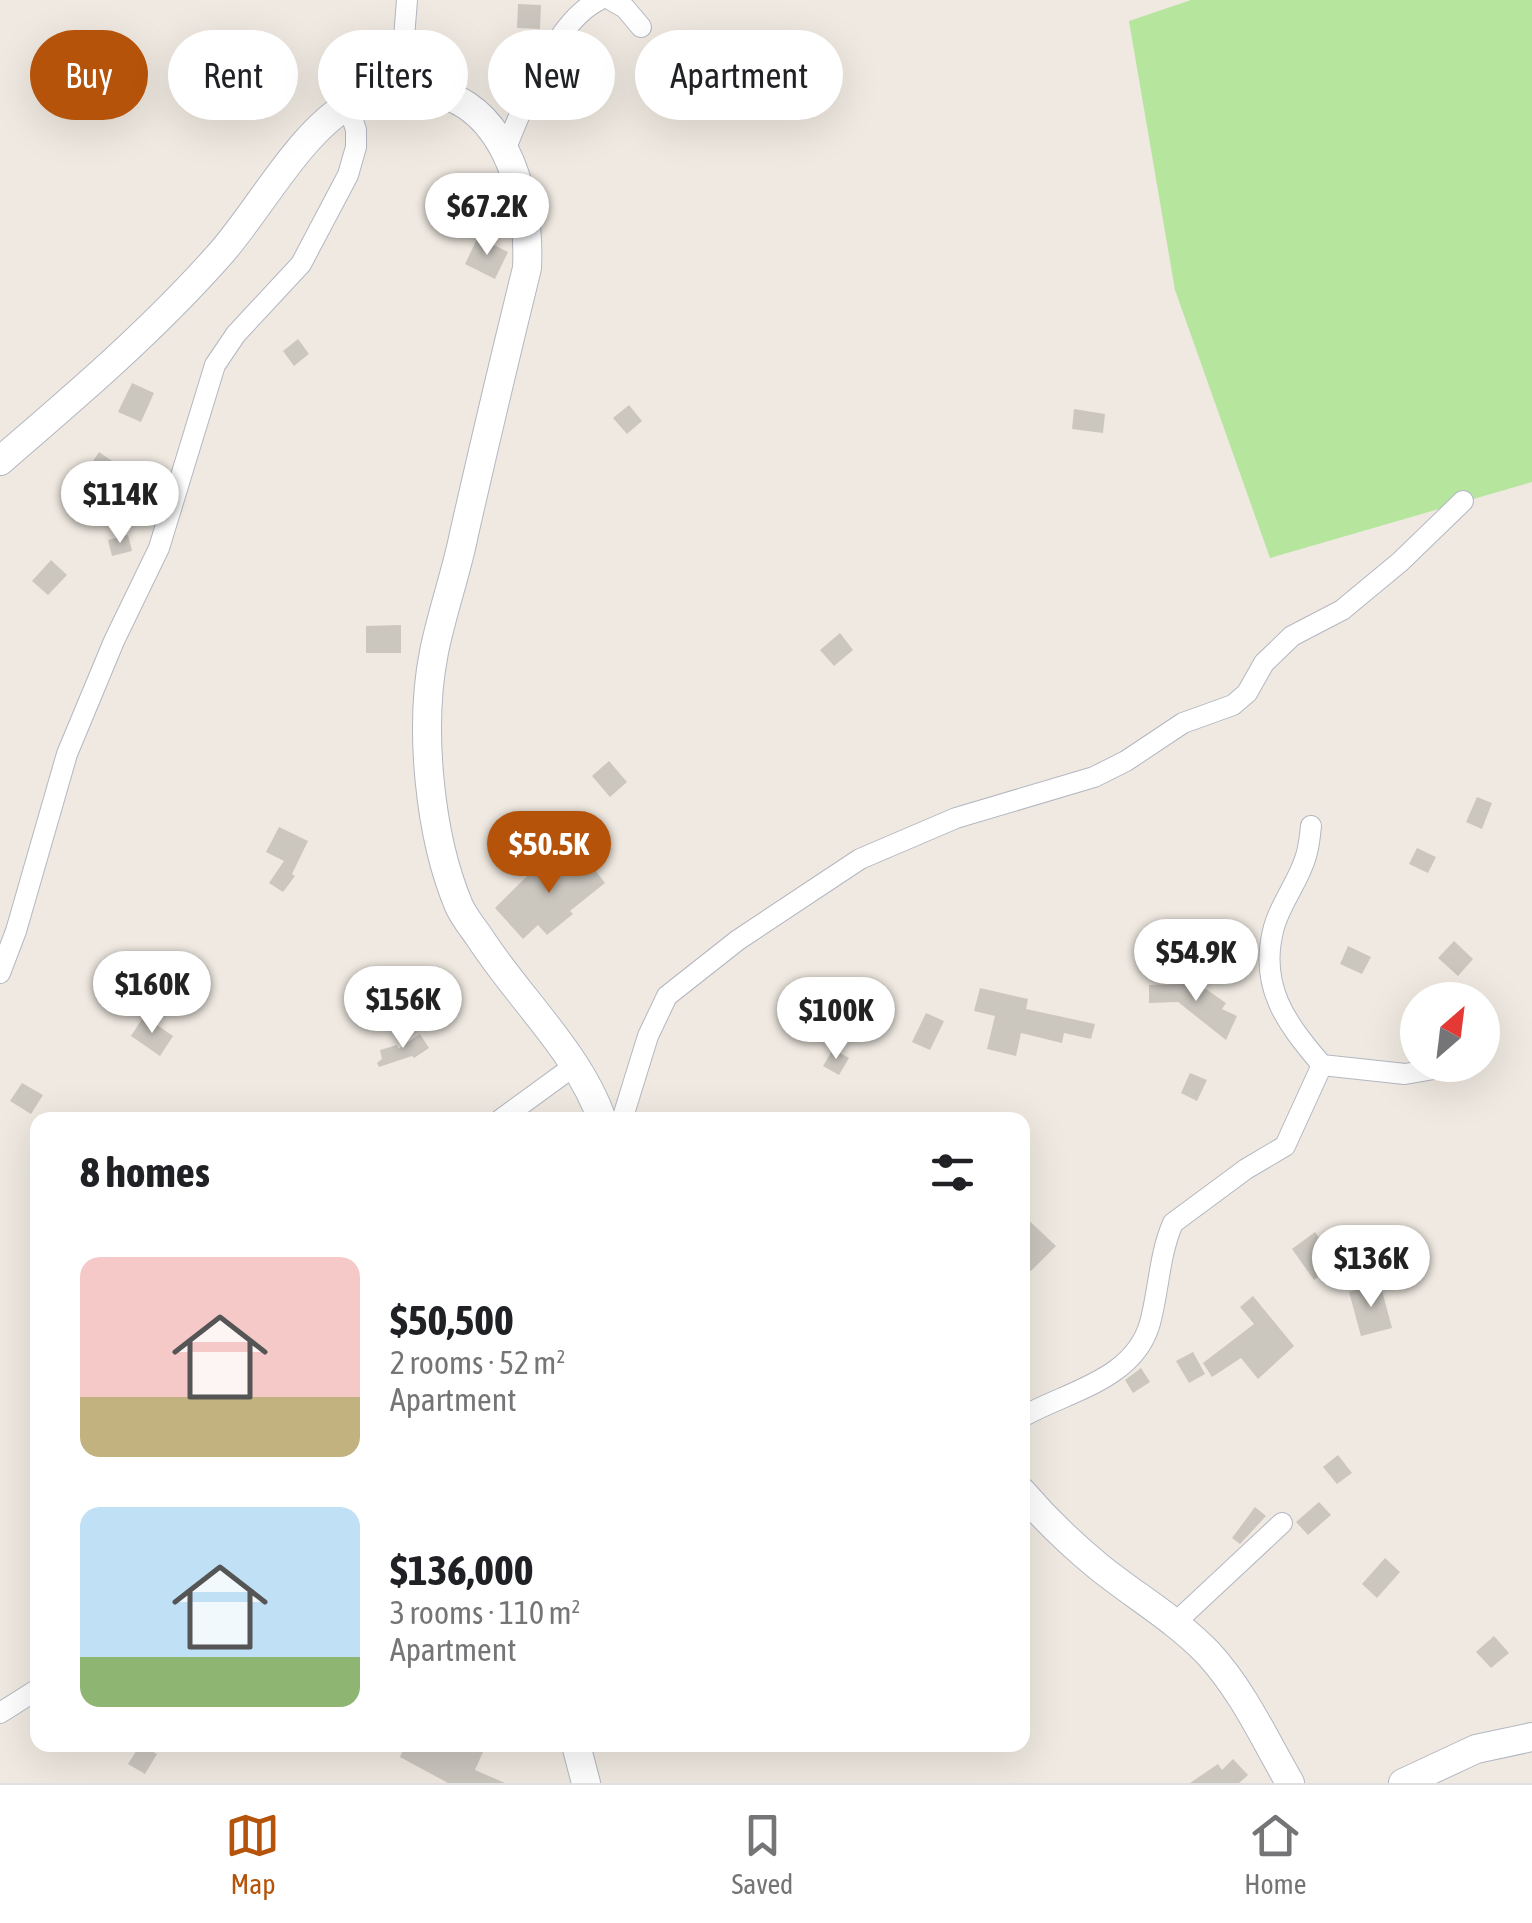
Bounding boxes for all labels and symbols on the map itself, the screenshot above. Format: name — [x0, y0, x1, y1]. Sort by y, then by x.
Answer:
pin: $67.2K — [406, 173, 568, 258]
pin: $114K — [50, 461, 190, 546]
pin: $50.5K — [468, 811, 630, 896]
pin: $54.9K — [1115, 919, 1277, 1004]
pin: $160K — [82, 951, 222, 1036]
pin: $156K — [333, 966, 473, 1051]
pin: $100K — [766, 977, 906, 1062]
north arrow — [1400, 982, 1500, 1082]
pin: $136K — [1301, 1225, 1441, 1310]

